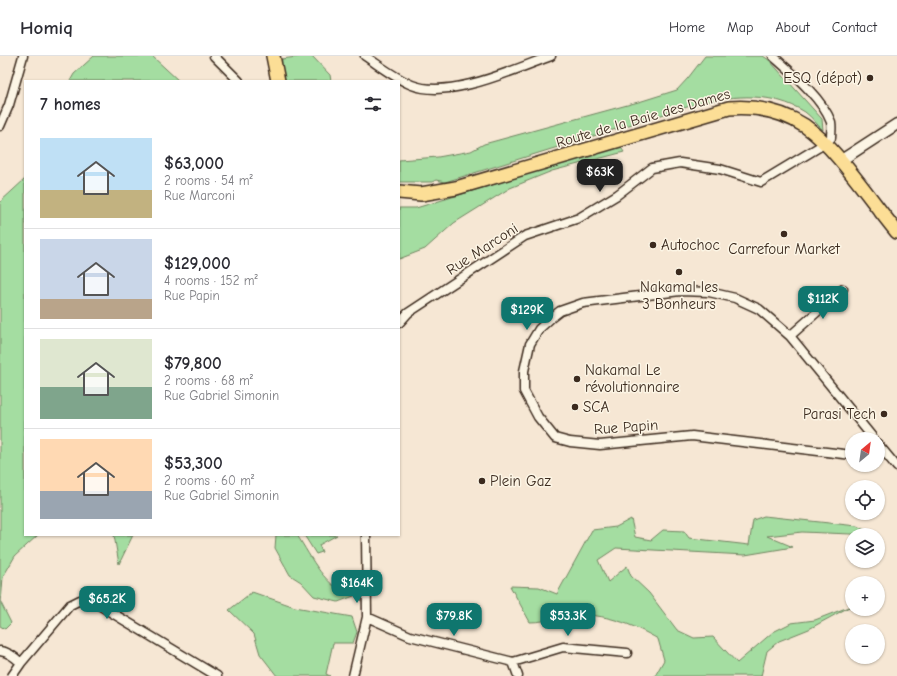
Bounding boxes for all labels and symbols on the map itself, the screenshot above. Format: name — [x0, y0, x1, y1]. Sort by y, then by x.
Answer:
place label: ESQ (dépot) — [783, 69, 862, 87]
marker: ESQ (dépot) — [865, 73, 875, 83]
street label: Route de la Baie des Dames — [554, 85, 732, 151]
pin: $63K — [576, 159, 624, 193]
street label: Rue Marconi — [443, 219, 521, 279]
marker: Carrefour Market — [779, 229, 789, 239]
place label: Autochoc — [661, 236, 720, 254]
marker: Autochoc — [648, 240, 658, 250]
place label: Carrefour Market — [728, 240, 840, 258]
marker: Nakamal les 3 Bonheurs — [674, 267, 684, 277]
place label: Nakamal les 3 Bonheurs — [640, 278, 718, 313]
pin: $112K — [795, 286, 851, 320]
pin: $129K — [499, 297, 555, 331]
place label: Nakamal Le révolutionnaire — [585, 361, 680, 396]
marker: Nakamal Le révolutionnaire — [572, 374, 582, 384]
place label: SCA — [583, 398, 609, 416]
marker: SCA — [570, 402, 580, 412]
place label: Parasi Tech — [803, 405, 876, 423]
marker: Parasi Tech — [879, 409, 889, 419]
street label: Rue Papin — [593, 416, 659, 438]
north arrow — [845, 432, 885, 472]
place label: Plein Gaz — [490, 472, 551, 490]
marker: Plein Gaz — [477, 476, 487, 486]
pin: $164K — [329, 570, 385, 604]
pin: $65.2K — [74, 586, 140, 620]
pin: $79.8K — [421, 603, 487, 637]
pin: $53.3K — [535, 603, 601, 637]

